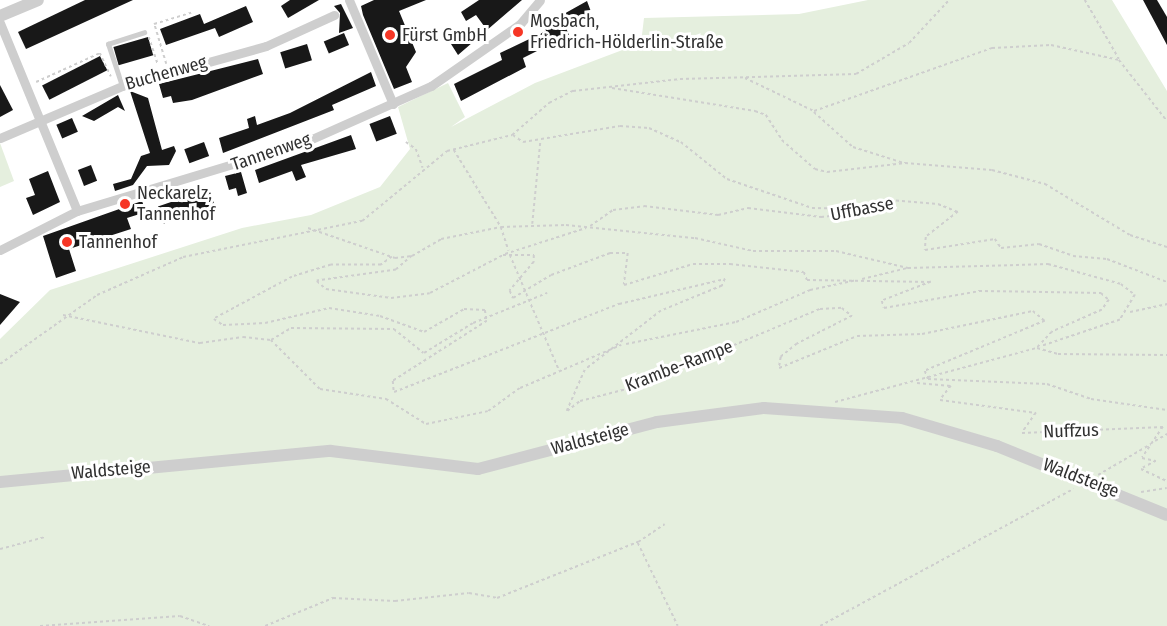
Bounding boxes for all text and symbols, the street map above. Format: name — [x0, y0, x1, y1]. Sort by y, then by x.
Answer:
place label: Mosbach, Friedrich-Hölderlin-Straße — [530, 11, 724, 54]
place label: Fürst GmbH — [402, 24, 487, 46]
marker: Mosbach, Friedrich-Hölderlin-Straße — [511, 25, 525, 39]
marker: Fürst GmbH — [383, 28, 397, 42]
street label: Buchenweg — [123, 51, 209, 95]
street label: Tannenweg — [228, 128, 314, 176]
place label: Neckarelz, Tannenhof — [137, 183, 215, 226]
street label: Uffbasse — [829, 192, 895, 226]
marker: Neckarelz, Tannenhof — [118, 197, 132, 211]
place label: Tannenhof — [79, 231, 157, 253]
marker: Tannenhof — [60, 235, 74, 249]
street label: Krambe-Rampe — [622, 336, 736, 396]
street label: Waldsteige — [549, 418, 631, 460]
street label: Nuffzus — [1043, 419, 1099, 443]
street label: Waldsteige — [1040, 454, 1122, 502]
street label: Waldsteige — [70, 456, 152, 484]

